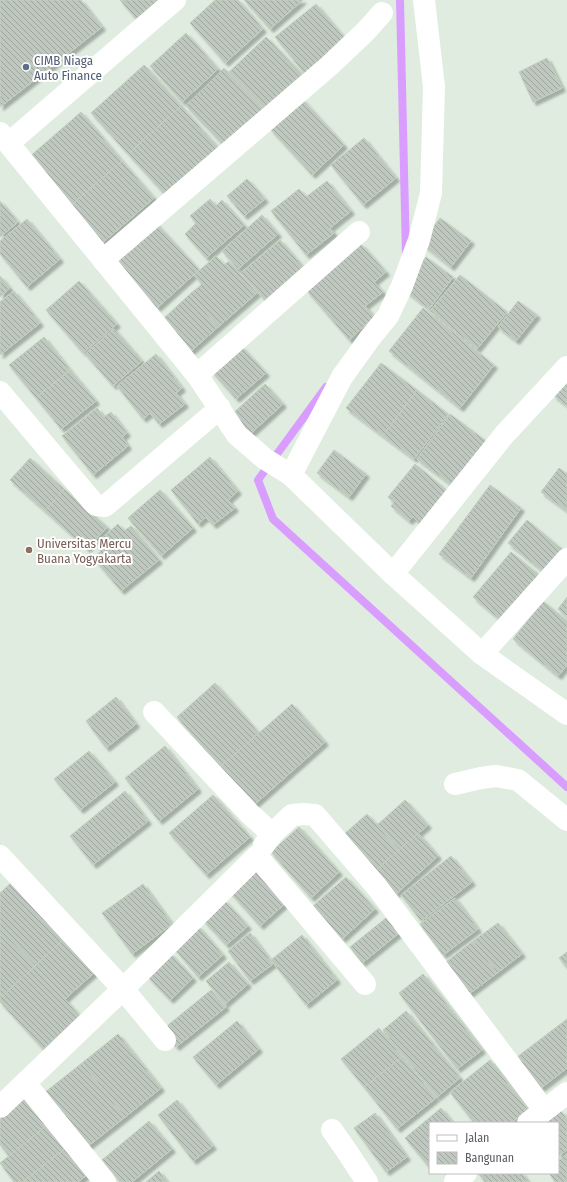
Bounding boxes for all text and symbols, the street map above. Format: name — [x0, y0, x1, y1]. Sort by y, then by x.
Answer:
place label: CIMB Niaga Auto Finance — [34, 53, 102, 83]
marker: CIMB Niaga Auto Finance — [21, 62, 31, 72]
place label: Universitas Mercu Buana Yogyakarta — [37, 536, 132, 566]
marker: Universitas Mercu Buana Yogyakarta — [24, 545, 34, 555]
legend — [429, 1122, 559, 1174]
text: Jalan — [465, 1131, 489, 1145]
text: Bangunan — [465, 1151, 514, 1165]

